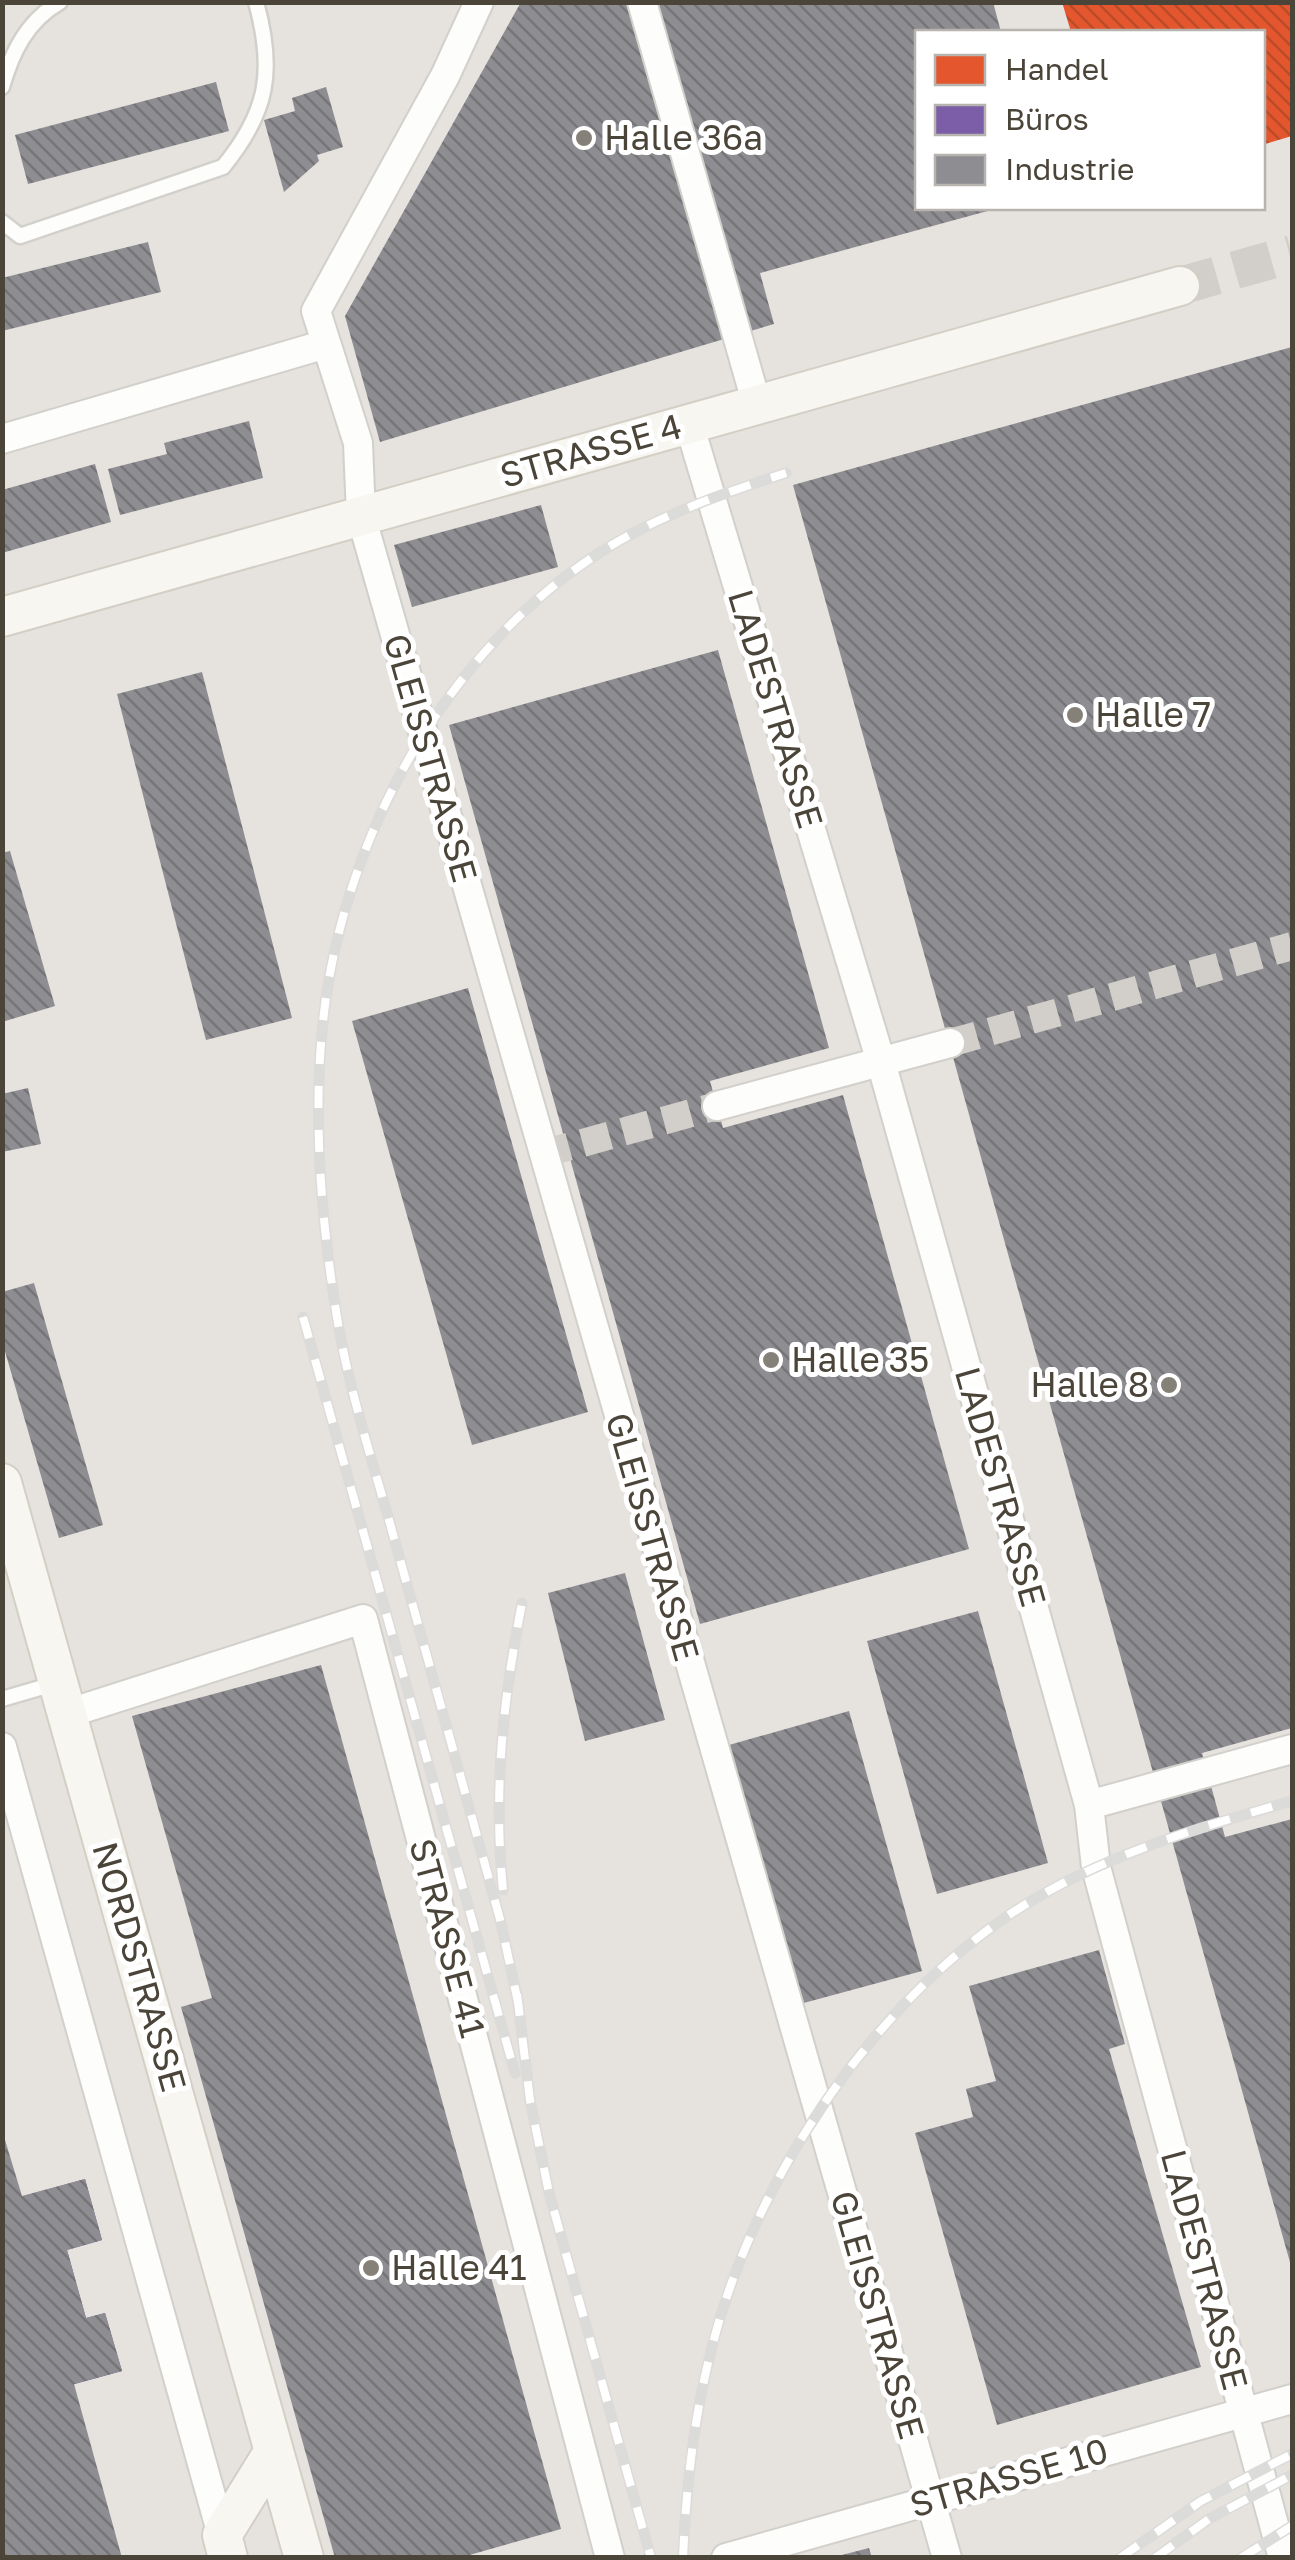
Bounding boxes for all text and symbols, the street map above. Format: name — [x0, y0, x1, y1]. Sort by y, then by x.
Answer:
legend — [915, 30, 1265, 210]
text: Handel — [1005, 51, 1109, 87]
text: Büros — [1005, 101, 1089, 137]
place label: Halle 36a — [604, 116, 763, 158]
marker: Halle 36a — [573, 127, 595, 149]
text: Industrie — [1005, 151, 1135, 187]
street label: STRASSE 4 — [495, 404, 686, 496]
street label: LADESTRASSE — [720, 584, 832, 833]
street label: GLEISSTRASSE — [375, 629, 486, 887]
place label: Halle 7 — [1095, 693, 1211, 735]
marker: Halle 7 — [1064, 704, 1086, 726]
place label: Halle 35 — [791, 1338, 929, 1380]
marker: Halle 35 — [760, 1349, 782, 1371]
street label: LADESTRASSE — [947, 1362, 1055, 1611]
place label: Halle 8 — [1030, 1363, 1149, 1405]
marker: Halle 8 — [1158, 1374, 1180, 1396]
street label: GLEISSTRASSE — [597, 1408, 708, 1666]
street label: STRASSE 41 — [401, 1834, 495, 2042]
street label: NORDSTRASSE — [84, 1837, 196, 2096]
street label: LADESTRASSE — [1153, 2145, 1257, 2395]
street label: GLEISSTRASSE — [822, 2186, 933, 2444]
place label: Halle 41 — [391, 2246, 527, 2288]
marker: Halle 41 — [360, 2257, 382, 2279]
street label: STRASSE 10 — [905, 2429, 1113, 2525]

